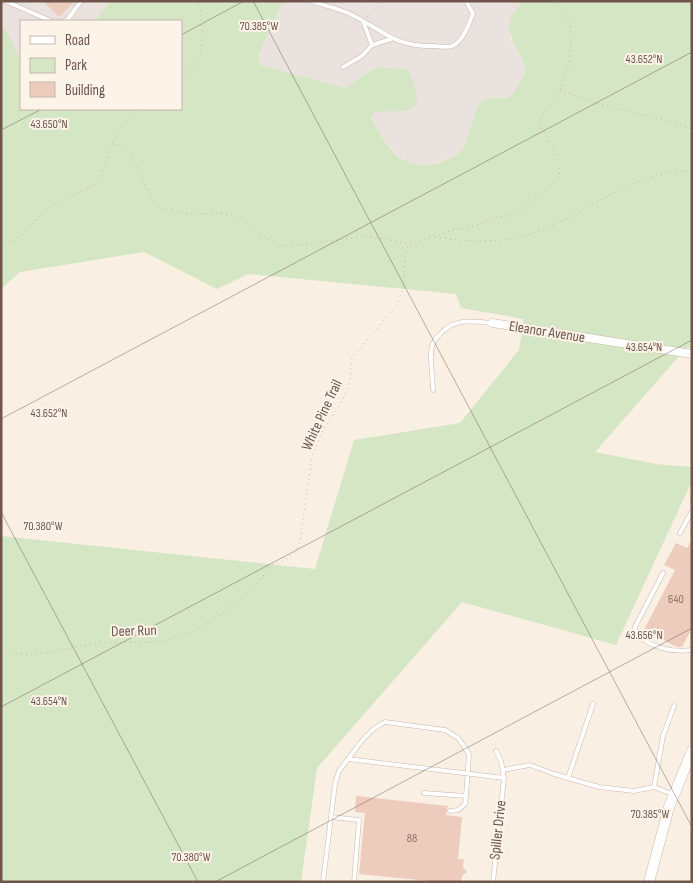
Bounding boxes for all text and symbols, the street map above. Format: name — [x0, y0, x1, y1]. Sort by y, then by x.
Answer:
text: 70.385°W — [240, 19, 278, 34]
legend — [20, 20, 182, 110]
text: Road — [65, 31, 90, 50]
text: 43.652°N — [626, 52, 662, 67]
text: Park — [65, 56, 87, 75]
text: Building — [65, 81, 105, 100]
text: 43.650°N — [30, 117, 68, 132]
street label: Eleanor Avenue — [508, 317, 586, 347]
text: 43.654°N — [626, 340, 662, 355]
street label: White Pine Trail — [297, 376, 347, 454]
text: 43.652°N — [31, 406, 67, 421]
text: 70.380°W — [23, 519, 63, 534]
house number: 640 — [668, 592, 684, 607]
street label: Deer Run — [111, 621, 157, 641]
text: 43.656°N — [625, 628, 663, 643]
text: 43.654°N — [31, 694, 67, 709]
street label: Spiller Drive — [485, 799, 511, 861]
text: 70.385°W — [631, 807, 669, 822]
house number: 88 — [407, 831, 417, 846]
text: 70.380°W — [171, 850, 211, 865]

